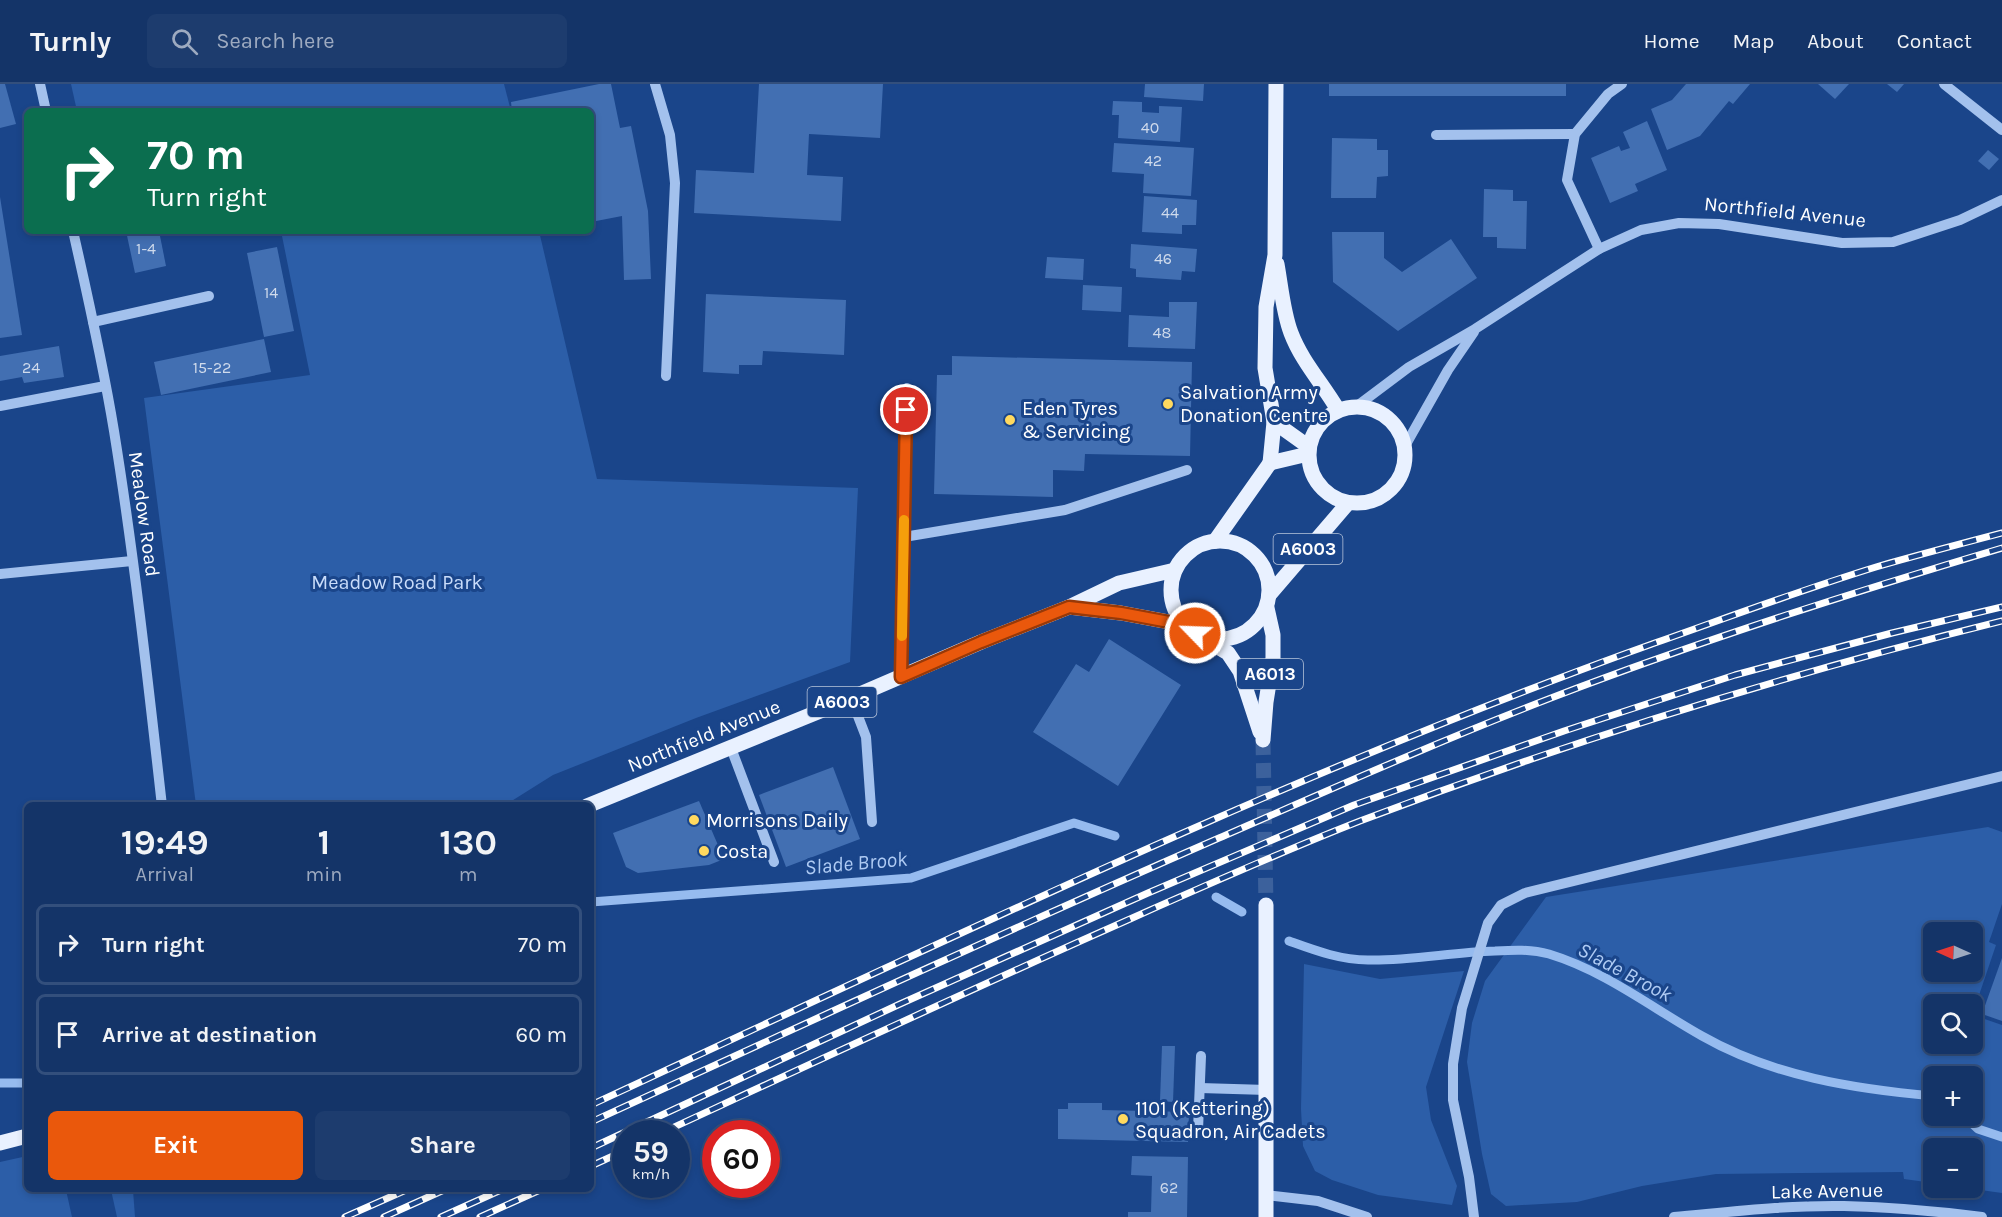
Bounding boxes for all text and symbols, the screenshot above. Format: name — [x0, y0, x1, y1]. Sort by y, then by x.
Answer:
search box — [147, 14, 567, 68]
text: Turnly — [30, 25, 111, 58]
icon: search — [168, 25, 201, 58]
text: Search here — [216, 28, 335, 54]
text: Home — [1644, 29, 1700, 53]
text: Map — [1733, 29, 1774, 53]
text: About — [1807, 29, 1864, 53]
text: Contact — [1897, 29, 1972, 53]
house number: 40 — [1141, 118, 1159, 137]
text: 70 m — [147, 130, 245, 180]
icon: right — [48, 132, 126, 210]
house number: 42 — [1144, 151, 1162, 170]
text: Turn right — [147, 181, 267, 213]
street label: Northfield Avenue — [1703, 192, 1867, 232]
house number: 44 — [1161, 203, 1179, 222]
house number: 1-4 — [136, 239, 156, 258]
house number: 46 — [1154, 249, 1172, 268]
house number: 14 — [264, 283, 278, 302]
house number: 48 — [1153, 323, 1171, 342]
house number: 24 — [22, 358, 40, 377]
house number: 15-22 — [193, 358, 231, 377]
place label: Salvation Army Donation Centre — [1180, 381, 1328, 427]
pin — [880, 384, 931, 435]
icon: arrive — [889, 393, 922, 426]
place label: Eden Tyres & Servicing — [1022, 397, 1130, 443]
marker: Salvation Army Donation Centre — [1161, 397, 1175, 411]
marker: Eden Tyres & Servicing — [1003, 413, 1017, 427]
street label: Meadow Road — [124, 450, 164, 578]
road number: A6003 — [1274, 534, 1342, 564]
park label: Meadow Road Park — [311, 571, 483, 594]
position arrow — [1163, 601, 1227, 665]
road number: A6013 — [1237, 659, 1303, 689]
road number: A6003 — [808, 687, 876, 717]
street label: Northfield Avenue — [624, 695, 784, 777]
place label: Morrisons Daily — [706, 809, 848, 832]
marker: Morrisons Daily — [687, 813, 701, 827]
text: 19:49 — [121, 821, 209, 863]
text: 1 — [318, 821, 330, 863]
text: 130 — [439, 821, 497, 863]
place label: Costa — [716, 840, 768, 863]
marker: Costa — [697, 844, 711, 858]
water label: Slade Brook — [804, 847, 909, 879]
text: Arrival — [135, 863, 194, 886]
text: min — [306, 863, 342, 886]
text: m — [459, 863, 477, 886]
north arrow — [1923, 922, 1983, 982]
map controls — [1923, 922, 1983, 1198]
icon: right — [51, 928, 84, 961]
text: Turn right — [102, 932, 205, 958]
text: 70 m — [518, 932, 567, 958]
water label: Slade Brook — [1574, 937, 1676, 1007]
button: search — [1923, 994, 1983, 1054]
icon: arrive — [51, 1018, 84, 1051]
text: Arrive at destination — [102, 1022, 317, 1048]
text: 60 m — [516, 1022, 567, 1048]
button: + — [1923, 1066, 1983, 1126]
place label: 1101 (Kettering) Squadron, Air Cadets — [1135, 1097, 1326, 1143]
button: Exit — [48, 1111, 303, 1180]
button: Share — [315, 1111, 570, 1180]
marker: 1101 (Kettering) Squadron, Air Cadets — [1116, 1112, 1130, 1126]
speed limit sign: 60 — [702, 1120, 780, 1198]
text: 59 — [633, 1134, 669, 1170]
button: − — [1923, 1138, 1983, 1198]
text: km/h — [632, 1165, 670, 1183]
house number: 62 — [1160, 1178, 1178, 1197]
street label: Lake Avenue — [1771, 1179, 1883, 1203]

